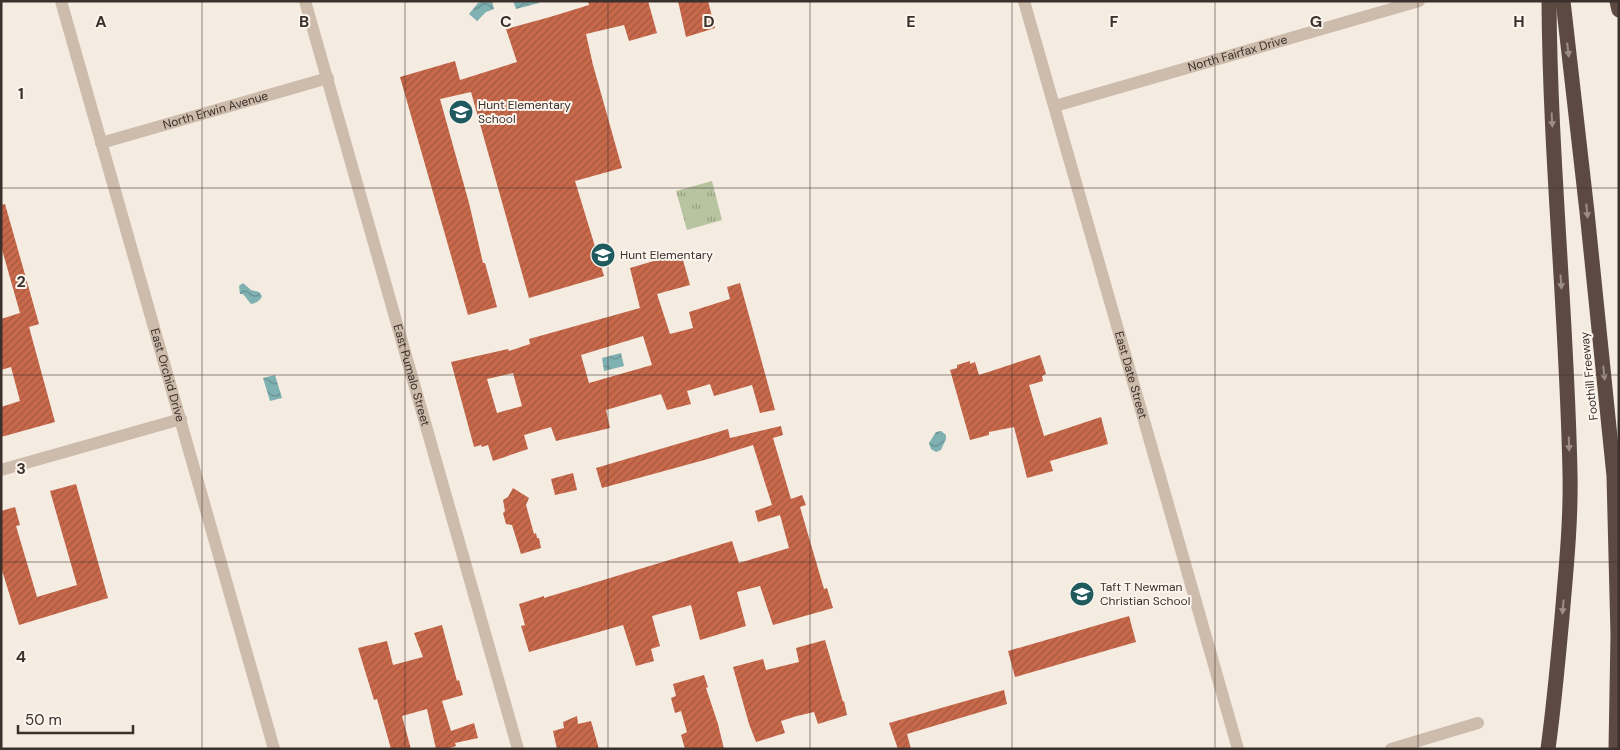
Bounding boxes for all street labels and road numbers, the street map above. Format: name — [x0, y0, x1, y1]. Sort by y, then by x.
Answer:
street label: North Fairfax Drive — [1186, 31, 1289, 75]
street label: North Erwin Avenue — [161, 88, 270, 133]
street label: East Pumalo Street — [389, 322, 434, 428]
street label: East Orchid Drive — [147, 327, 188, 424]
street label: East Date Street — [1111, 329, 1151, 421]
street label: Foothill Freeway — [1576, 331, 1602, 421]

